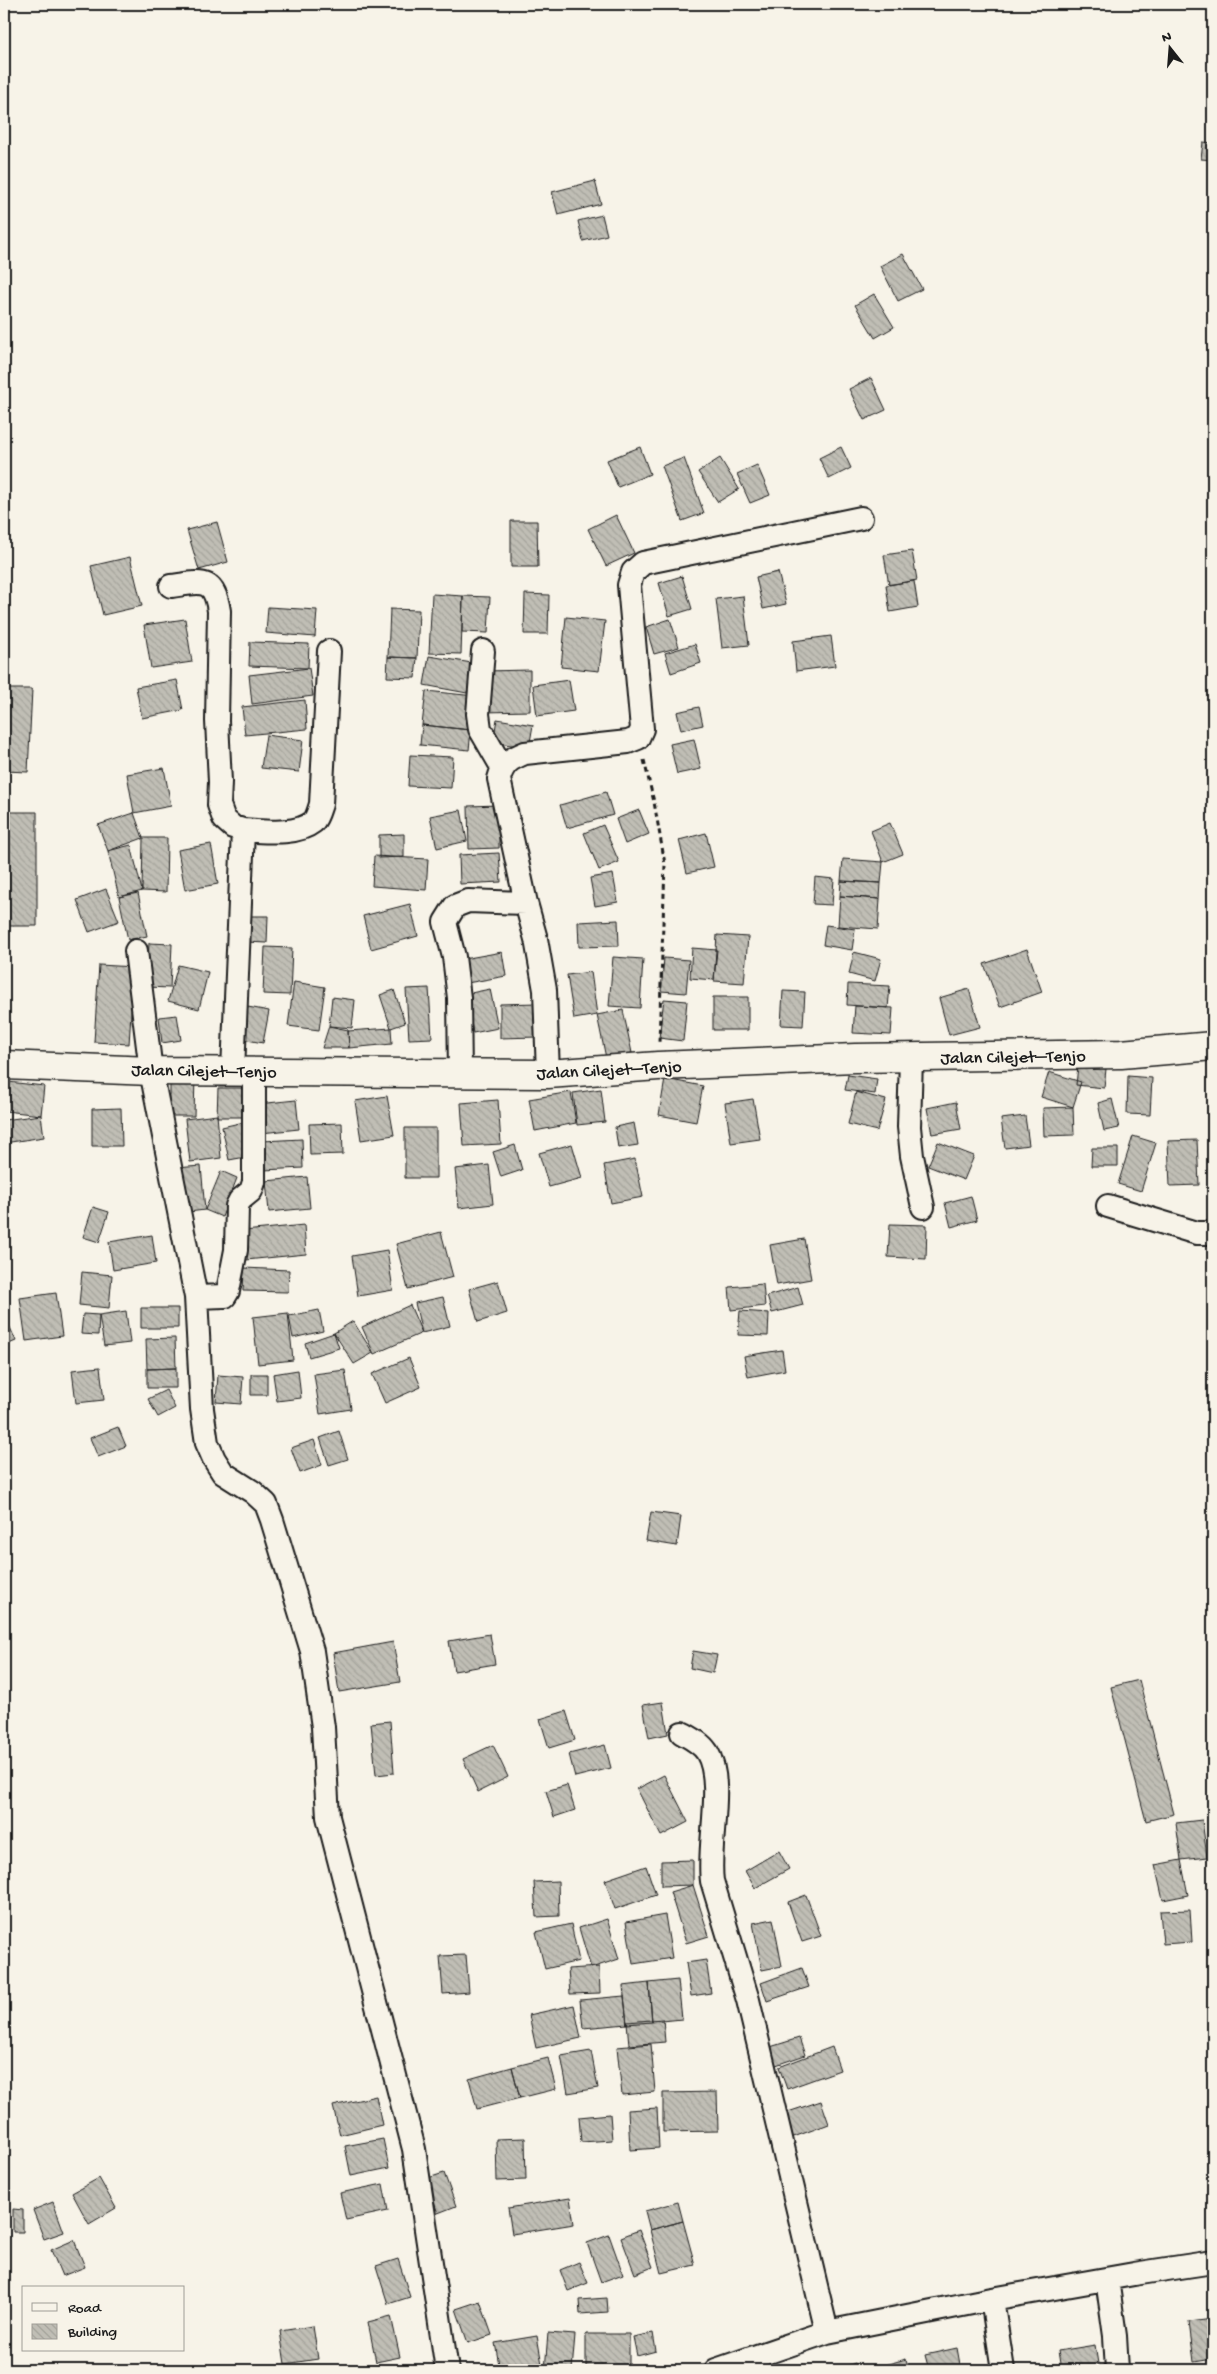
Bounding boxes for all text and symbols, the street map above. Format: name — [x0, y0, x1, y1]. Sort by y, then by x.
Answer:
north arrow — [1144, 22, 1194, 72]
text: N — [1160, 28, 1174, 47]
street label: Jalan Cilejet–Tenjo — [940, 1047, 1086, 1070]
street label: Jalan Cilejet–Tenjo — [536, 1057, 682, 1086]
street label: Jalan Cilejet–Tenjo — [131, 1061, 277, 1084]
legend — [22, 2286, 185, 2352]
text: Road — [68, 2300, 102, 2318]
text: Building — [67, 2324, 117, 2342]

